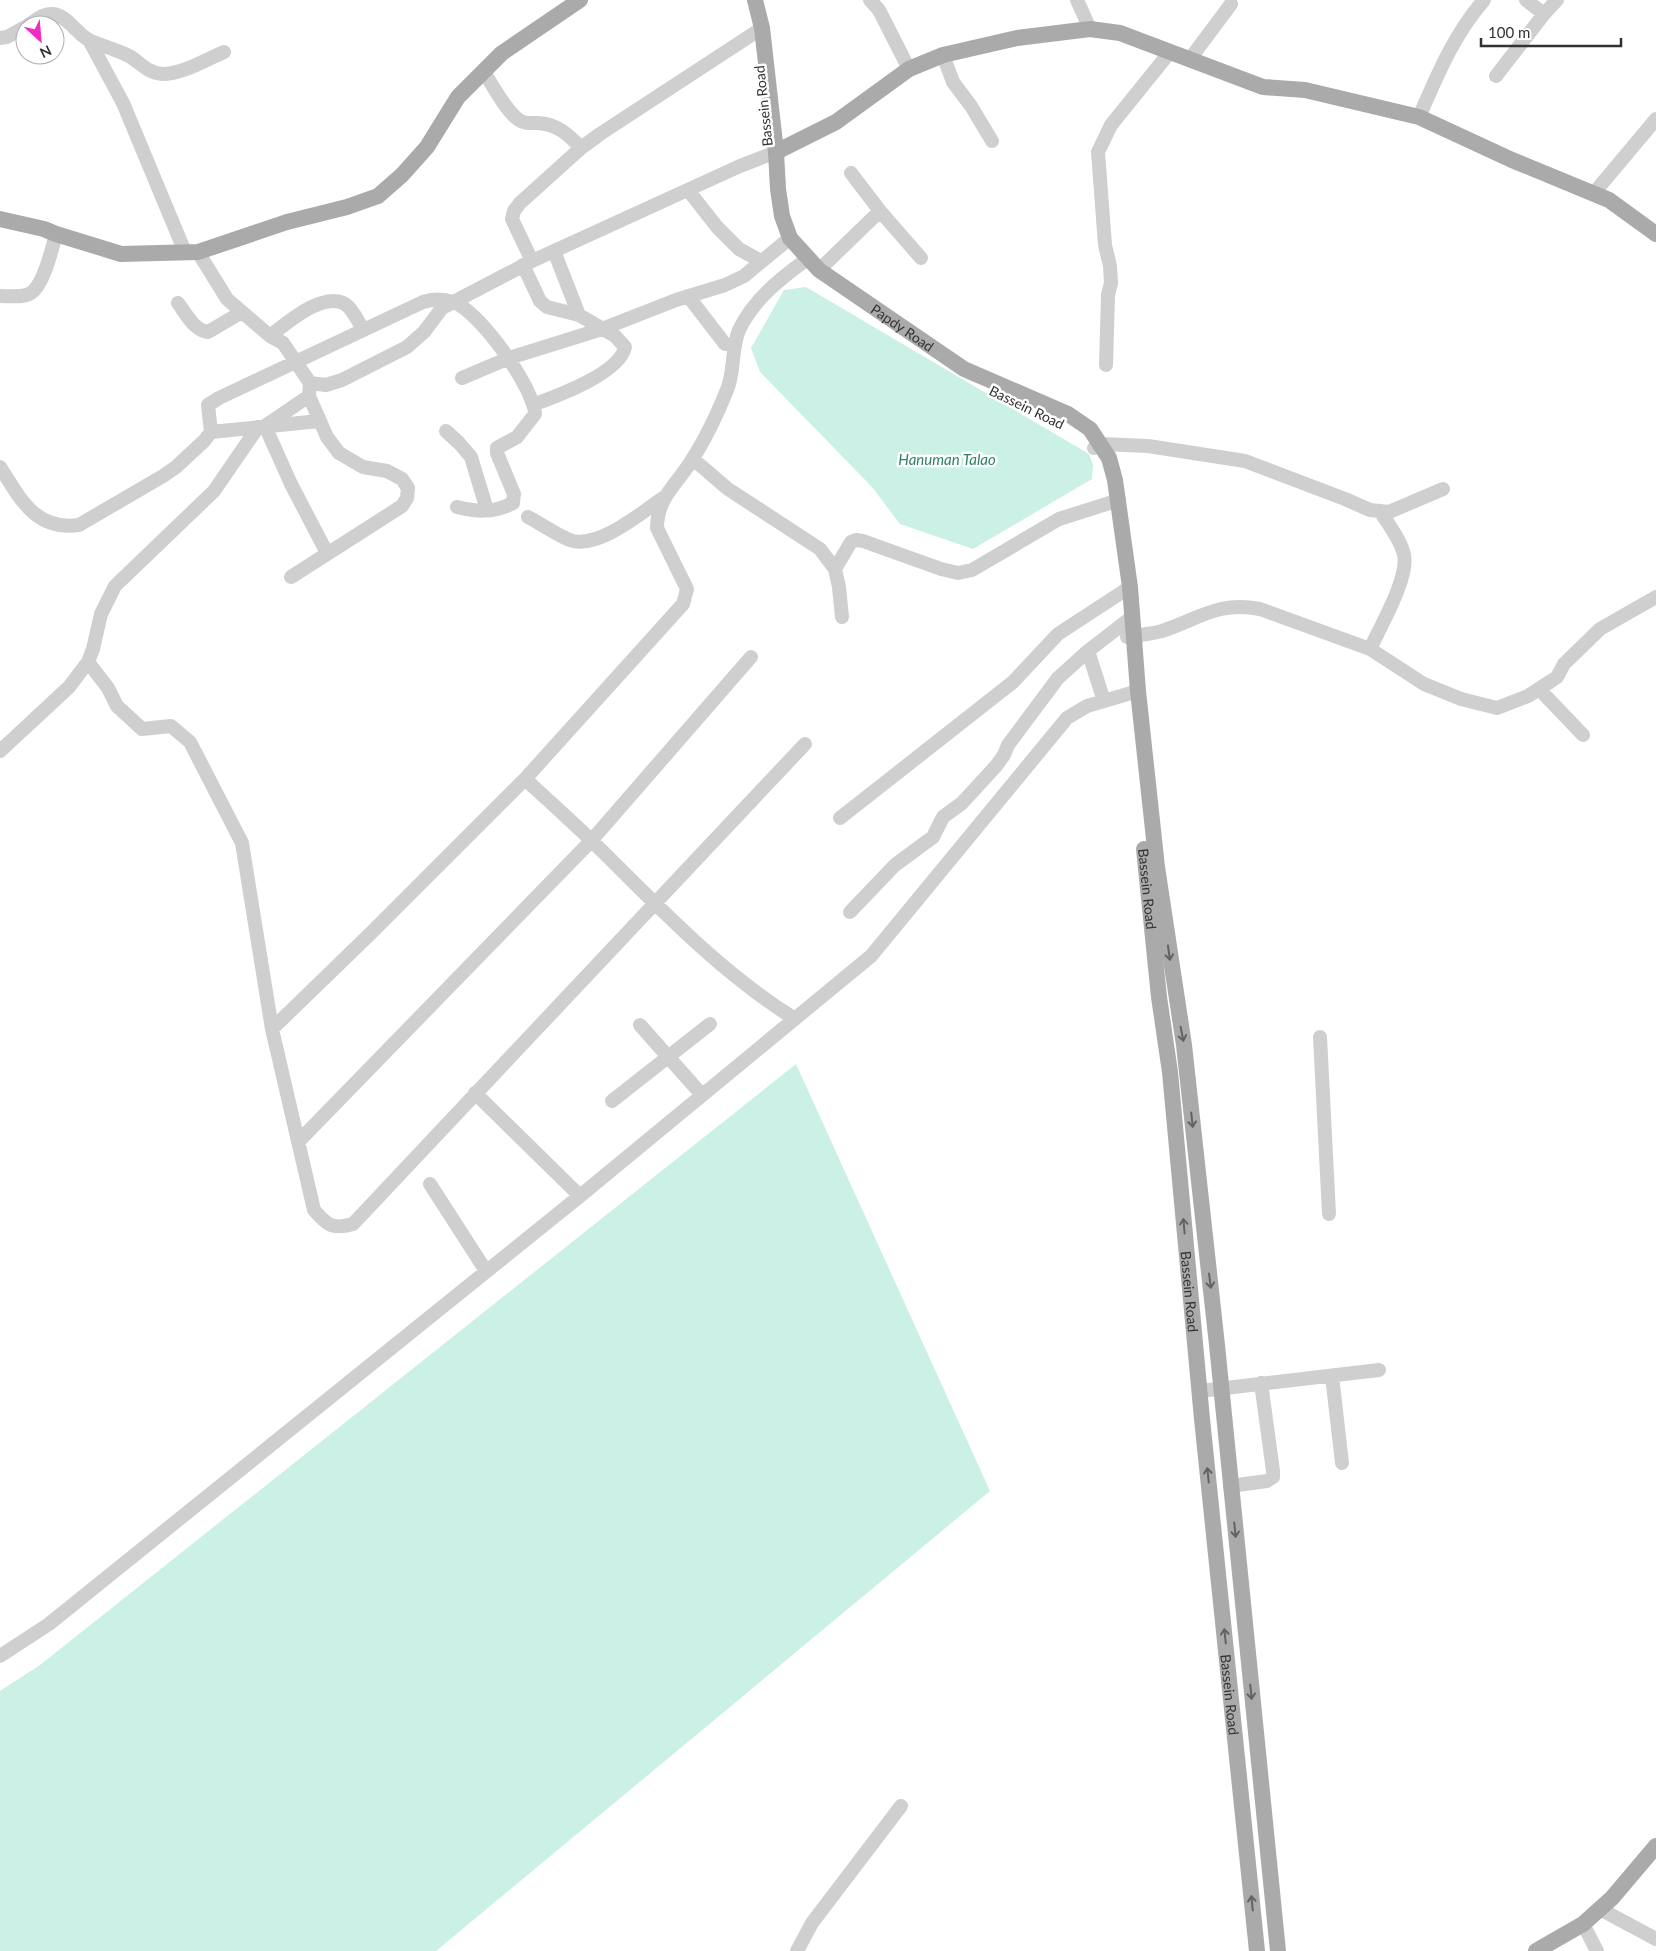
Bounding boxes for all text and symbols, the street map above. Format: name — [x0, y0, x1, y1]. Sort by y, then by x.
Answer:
north arrow — [15, 15, 65, 65]
scale bar — [1481, 15, 1621, 47]
text: 100 m — [1488, 23, 1530, 41]
text: N — [37, 42, 54, 62]
street label: Bassein Road — [750, 65, 776, 147]
street label: Papdy Road — [868, 300, 937, 355]
street label: Bassein Road — [987, 382, 1067, 432]
water label: Hanuman Talao — [898, 450, 996, 468]
street label: Bassein Road — [1135, 847, 1161, 930]
one-way arrow — [1164, 945, 1174, 961]
one-way arrow — [1177, 1025, 1187, 1041]
one-way arrow — [1187, 1111, 1197, 1127]
one-way arrow — [1179, 1218, 1189, 1234]
street label: Bassein Road — [1178, 1250, 1202, 1333]
one-way arrow — [1205, 1273, 1215, 1289]
one-way arrow — [1203, 1467, 1213, 1483]
one-way arrow — [1230, 1522, 1240, 1538]
one-way arrow — [1220, 1629, 1229, 1645]
street label: Bassein Road — [1218, 1653, 1243, 1736]
one-way arrow — [1246, 1683, 1256, 1699]
one-way arrow — [1247, 1895, 1257, 1911]

